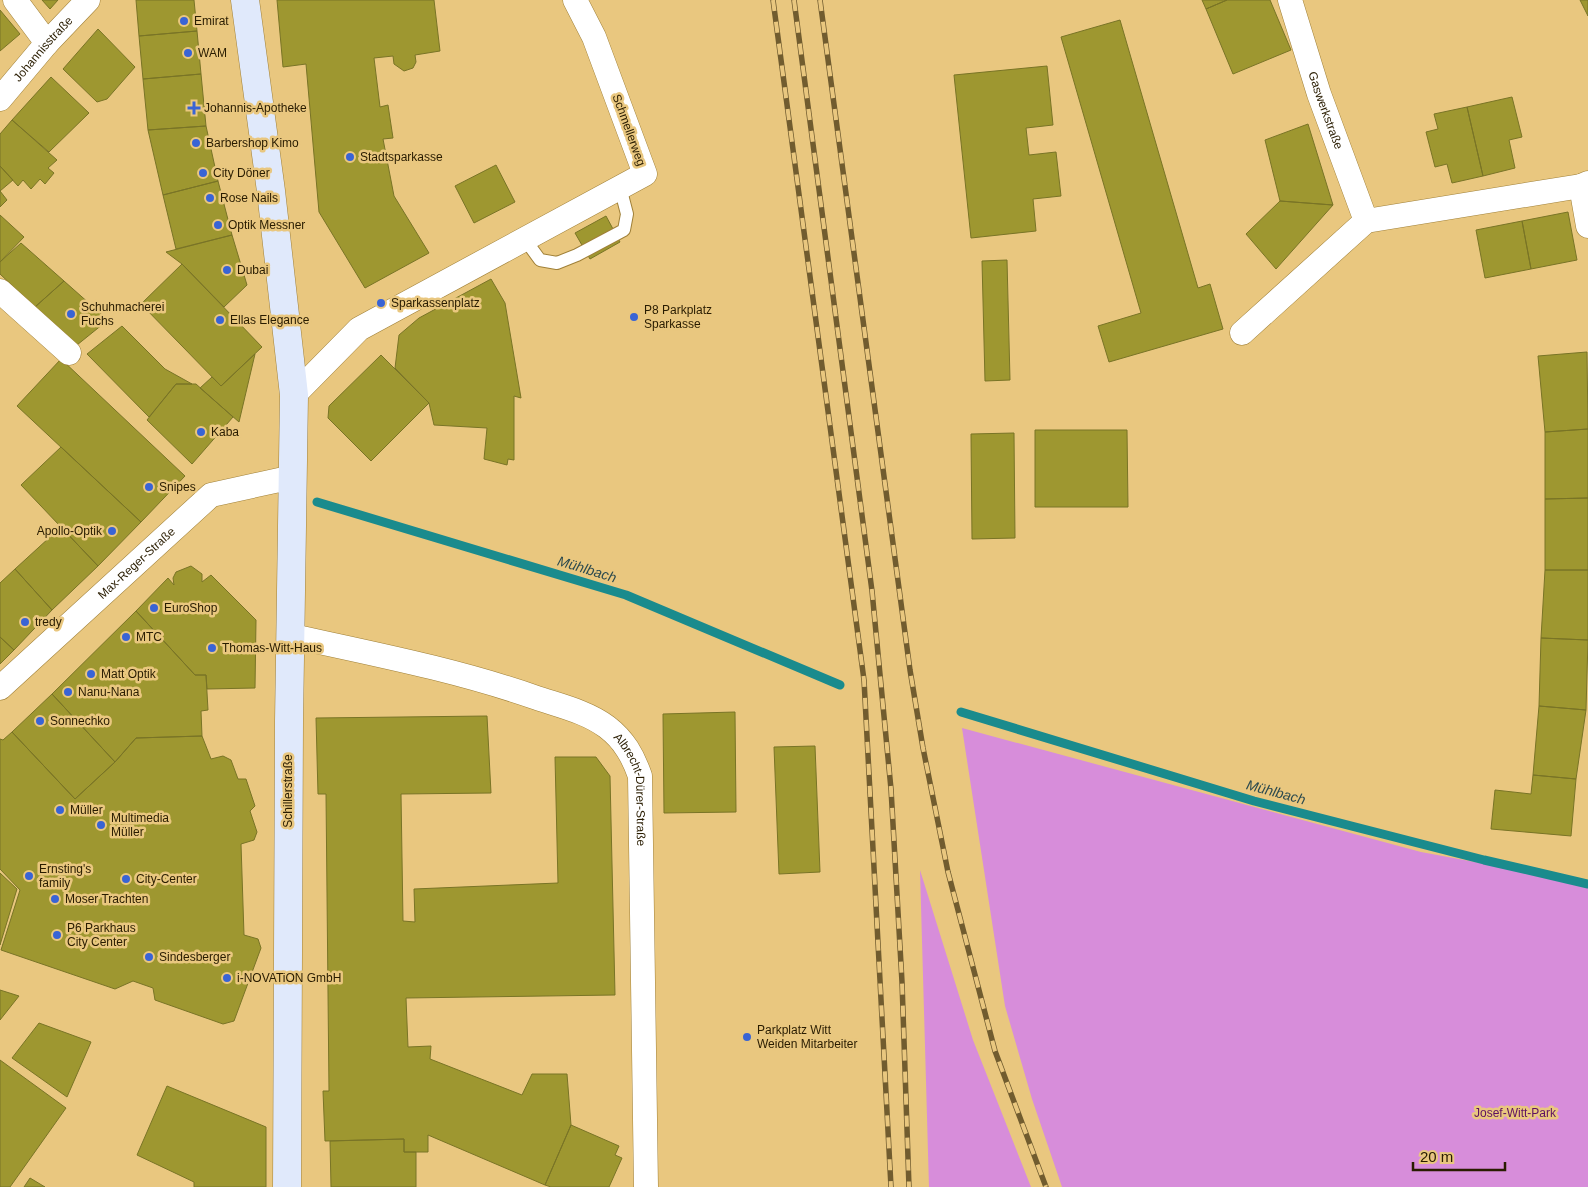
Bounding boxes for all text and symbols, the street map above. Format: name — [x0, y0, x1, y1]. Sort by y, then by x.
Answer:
street label: Johannisstraße — [11, 13, 76, 84]
place label: Emirat — [194, 14, 229, 28]
marker: Emirat — [178, 15, 190, 27]
place label: WAM — [198, 46, 227, 60]
marker: WAM — [182, 47, 194, 59]
street label: Gaswerkstraße — [1306, 70, 1346, 151]
street label: Schmellerweg — [610, 92, 648, 168]
place label: Johannis-Apotheke — [204, 101, 307, 115]
marker: Johannis-Apotheke — [188, 102, 200, 114]
place label: Barbershop Kimo — [206, 136, 299, 150]
marker: Barbershop Kimo — [190, 137, 202, 149]
place label: Stadtsparkasse — [360, 150, 443, 164]
marker: Stadtsparkasse — [344, 151, 356, 163]
place label: City Döner — [213, 166, 270, 180]
marker: City Döner — [197, 167, 209, 179]
place label: Rose Nails — [220, 191, 278, 205]
marker: Rose Nails — [204, 192, 216, 204]
place label: Optik Messner — [228, 218, 305, 232]
marker: Optik Messner — [212, 219, 224, 231]
place label: Dubai — [237, 263, 268, 277]
marker: Dubai — [221, 264, 233, 276]
place label: Sparkassenplatz — [391, 296, 480, 310]
marker: Sparkassenplatz — [375, 297, 387, 309]
place label: Schuhmacherei Fuchs — [81, 300, 164, 328]
place label: P8 Parkplatz Sparkasse — [644, 303, 712, 331]
marker: Schuhmacherei Fuchs — [65, 308, 77, 320]
marker: P8 Parkplatz Sparkasse — [628, 311, 640, 323]
place label: Ellas Elegance — [230, 313, 310, 327]
marker: Ellas Elegance — [214, 314, 226, 326]
place label: Kaba — [211, 425, 239, 439]
marker: Kaba — [195, 426, 207, 438]
place label: Snipes — [159, 480, 196, 494]
marker: Snipes — [143, 481, 155, 493]
place label: Apollo-Optik — [37, 524, 103, 538]
street label: Max-Reger-Straße — [95, 524, 178, 602]
marker: Apollo-Optik — [106, 525, 118, 537]
water label: Mühlbach — [556, 552, 619, 586]
place label: EuroShop — [164, 601, 218, 615]
marker: EuroShop — [148, 602, 160, 614]
place label: tredy — [35, 615, 62, 629]
marker: tredy — [19, 616, 31, 628]
place label: MTC — [136, 630, 162, 644]
marker: MTC — [120, 631, 132, 643]
place label: Thomas-Witt-Haus — [222, 641, 322, 655]
marker: Thomas-Witt-Haus — [206, 642, 218, 654]
place label: Matt Optik — [101, 667, 157, 681]
marker: Matt Optik — [85, 668, 97, 680]
place label: Nanu-Nana — [78, 685, 140, 699]
marker: Nanu-Nana — [62, 686, 74, 698]
place label: Sonnechko — [50, 714, 110, 728]
marker: Sonnechko — [34, 715, 46, 727]
street label: Albrecht-Dürer-Straße — [611, 730, 648, 847]
street label: Schillerstraße — [281, 754, 295, 828]
water label: Mühlbach — [1245, 776, 1308, 808]
place label: Müller — [70, 803, 103, 817]
marker: Müller — [54, 804, 66, 816]
place label: Multimedia Müller — [111, 811, 169, 839]
marker: Multimedia Müller — [95, 819, 107, 831]
place label: Ernsting's family — [39, 862, 91, 890]
marker: Ernsting's family — [23, 870, 35, 882]
place label: City-Center — [136, 872, 197, 886]
marker: City-Center — [120, 873, 132, 885]
place label: Moser Trachten — [65, 892, 148, 906]
marker: Moser Trachten — [49, 893, 61, 905]
place label: P6 Parkhaus City Center — [67, 921, 136, 949]
marker: P6 Parkhaus City Center — [51, 929, 63, 941]
place label: Sindesberger — [159, 950, 230, 964]
marker: Sindesberger — [143, 951, 155, 963]
place label: i-NOVATiON GmbH — [237, 971, 341, 985]
marker: i-NOVATiON GmbH — [221, 972, 233, 984]
place label: Parkplatz Witt Weiden Mitarbeiter — [757, 1023, 858, 1051]
marker: Parkplatz Witt Weiden Mitarbeiter — [741, 1031, 753, 1043]
park label: Josef-Witt-Park — [1474, 1106, 1557, 1120]
scale bar — [1413, 1140, 1506, 1172]
text: 20 m — [1420, 1148, 1453, 1165]

